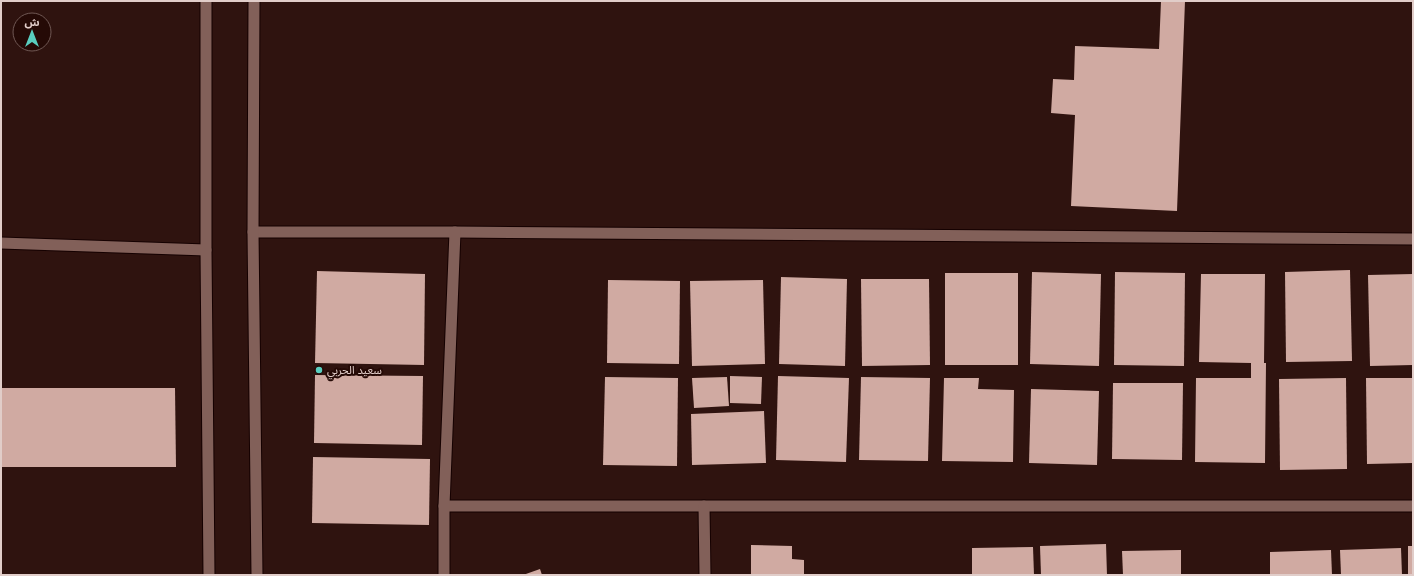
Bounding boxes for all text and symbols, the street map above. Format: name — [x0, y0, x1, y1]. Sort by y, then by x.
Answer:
north arrow — [12, 12, 52, 52]
text: ش — [24, 15, 40, 29]
place label: سعيد الحربي — [327, 363, 382, 380]
marker: سعيد الحربي — [314, 365, 324, 375]

